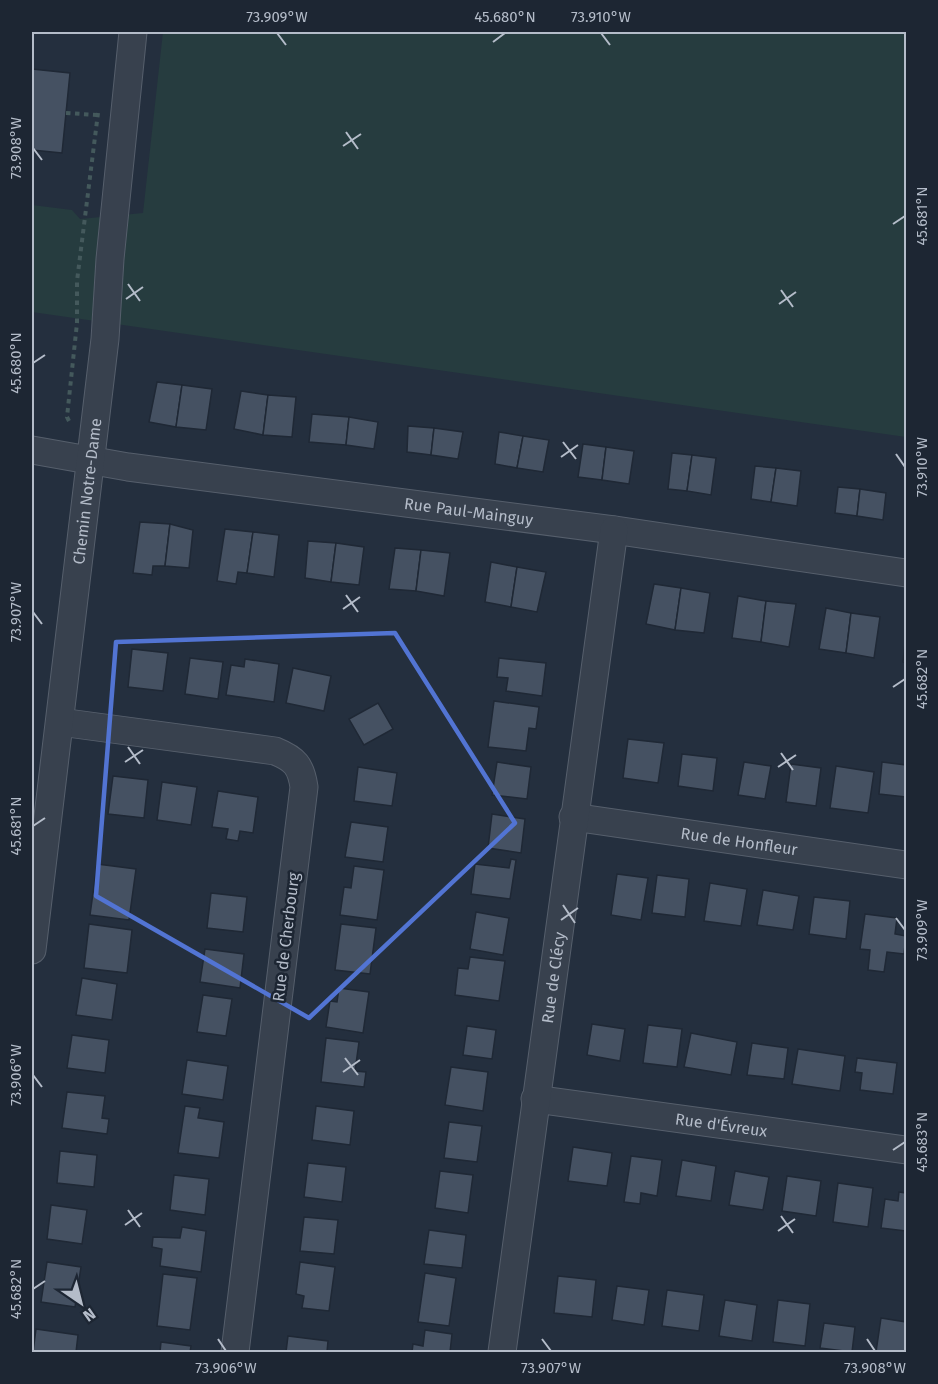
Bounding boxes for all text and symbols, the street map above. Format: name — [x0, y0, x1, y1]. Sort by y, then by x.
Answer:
text: 73.909°W — [246, 8, 308, 26]
text: 45.680°N — [474, 8, 536, 26]
text: 73.910°W — [571, 8, 632, 26]
text: 73.908°W — [7, 116, 25, 179]
text: 45.681°N — [913, 186, 931, 246]
text: 45.680°N — [7, 332, 25, 394]
street label: Chemin Notre-Dame — [69, 417, 105, 565]
text: 73.910°W — [913, 436, 931, 497]
street label: Rue Paul-Mainguy — [403, 493, 534, 529]
text: 73.907°W — [7, 581, 25, 642]
text: 45.682°N — [913, 649, 931, 709]
text: 45.681°N — [7, 796, 25, 856]
street label: Rue de Honfleur — [680, 823, 800, 859]
street label: Rue de Cherbourg — [269, 871, 303, 1003]
text: 73.909°W — [913, 899, 931, 961]
street label: Rue de Clécy — [537, 930, 569, 1024]
text: 73.906°W — [7, 1044, 25, 1106]
street label: Rue d'Évreux — [674, 1109, 769, 1140]
text: 45.683°N — [913, 1112, 931, 1172]
text: 45.682°N — [7, 1259, 25, 1319]
north arrow — [51, 1273, 111, 1333]
text: N — [80, 1304, 99, 1326]
text: 73.906°W — [195, 1359, 257, 1377]
text: 73.907°W — [521, 1359, 582, 1377]
text: 73.908°W — [844, 1359, 907, 1377]

